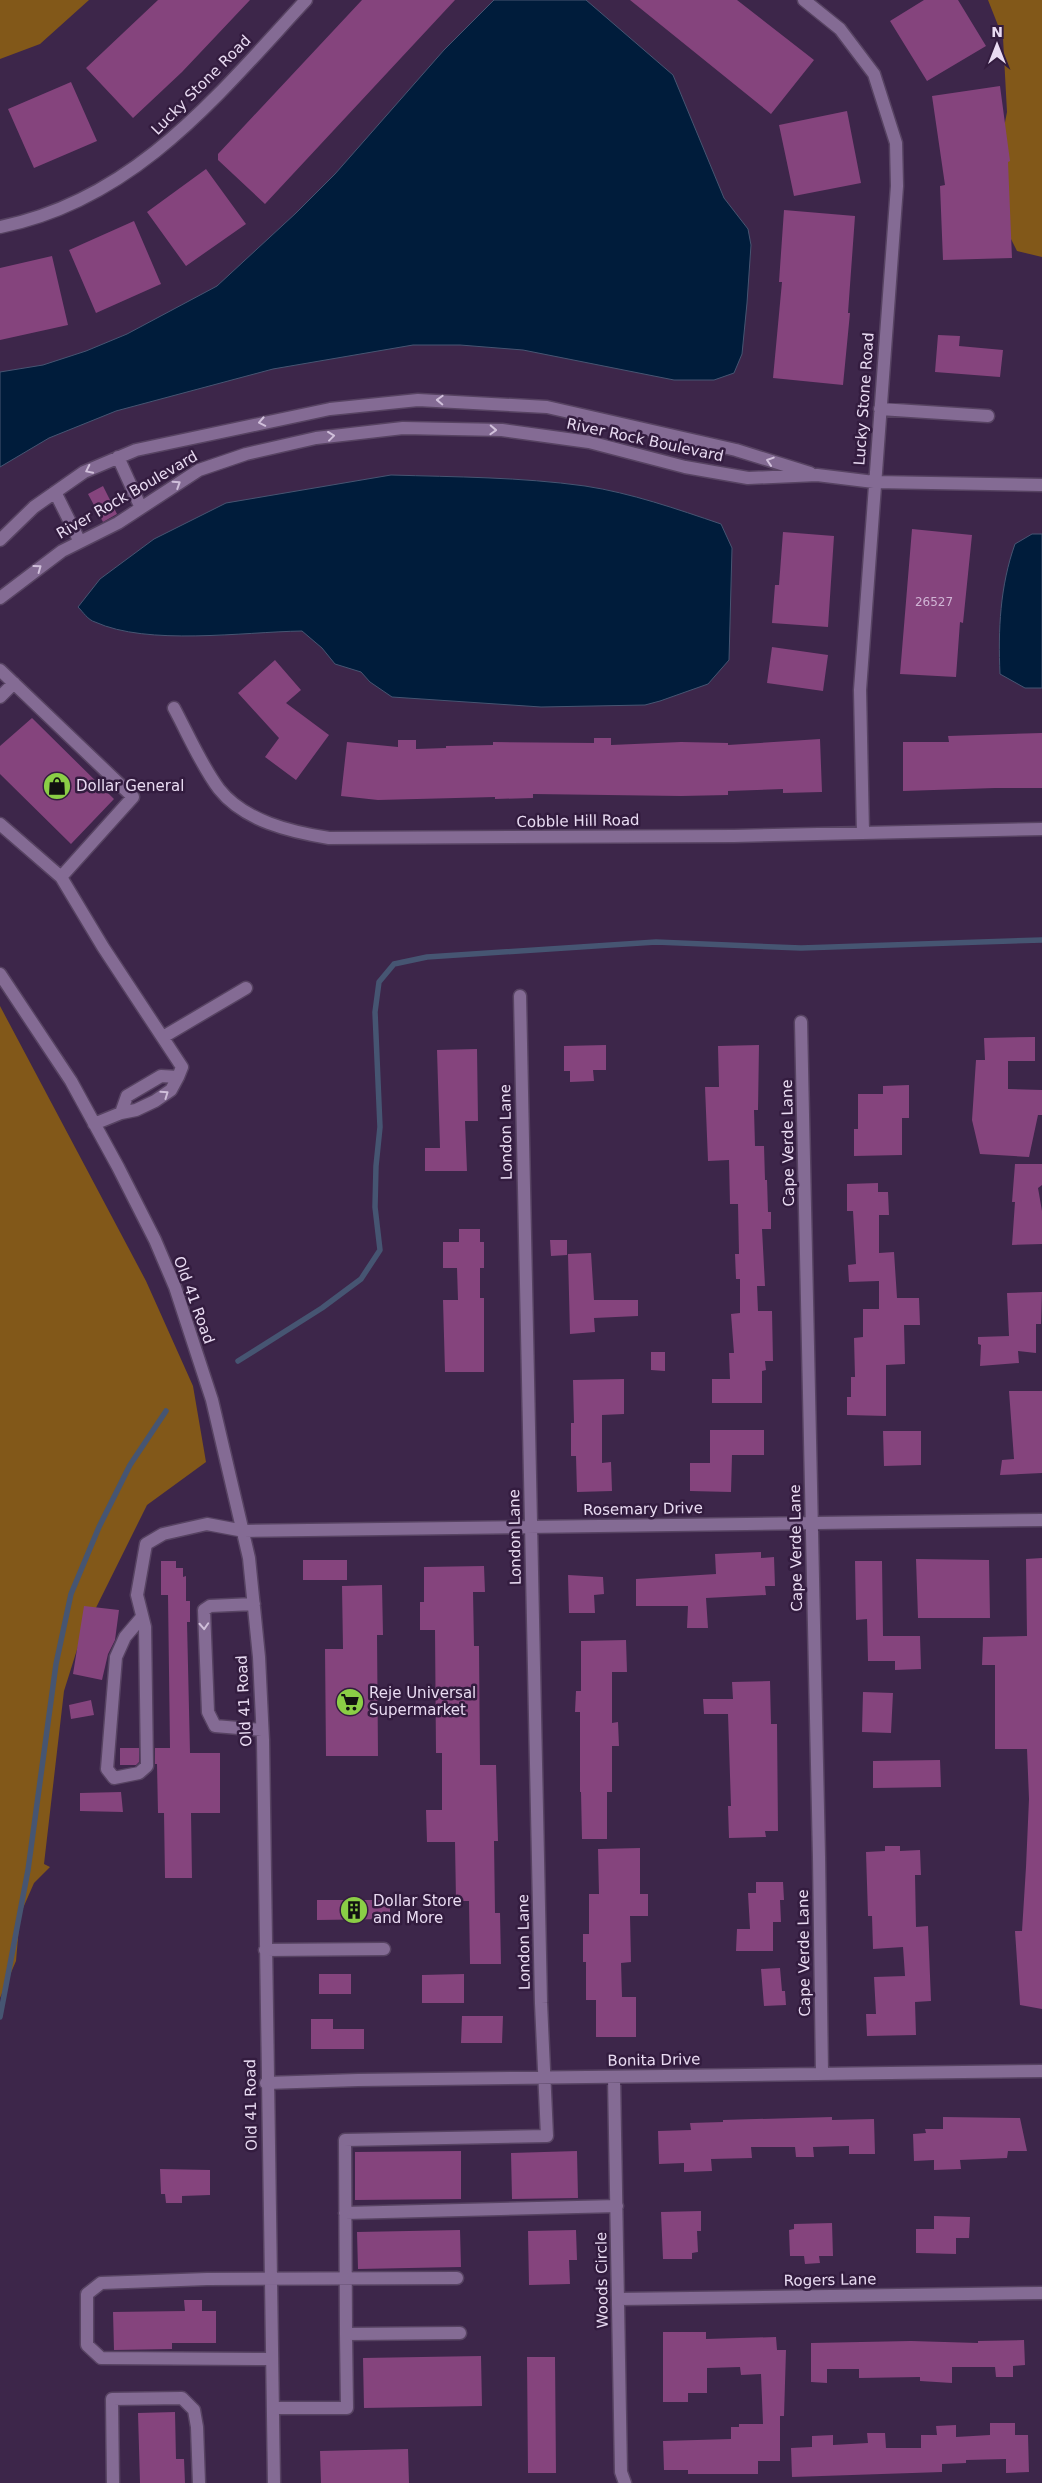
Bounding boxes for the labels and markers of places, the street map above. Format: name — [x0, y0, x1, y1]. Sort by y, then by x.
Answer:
shop icon: Dollar General — [42, 771, 72, 801]
place label: Dollar General — [76, 777, 184, 795]
place label: Reje Universal Supermarket — [369, 1684, 476, 1719]
supermarket icon: Reje Universal Supermarket — [335, 1687, 365, 1717]
place label: Dollar Store and More — [373, 1892, 462, 1927]
building icon: Dollar Store and More — [339, 1895, 369, 1925]

